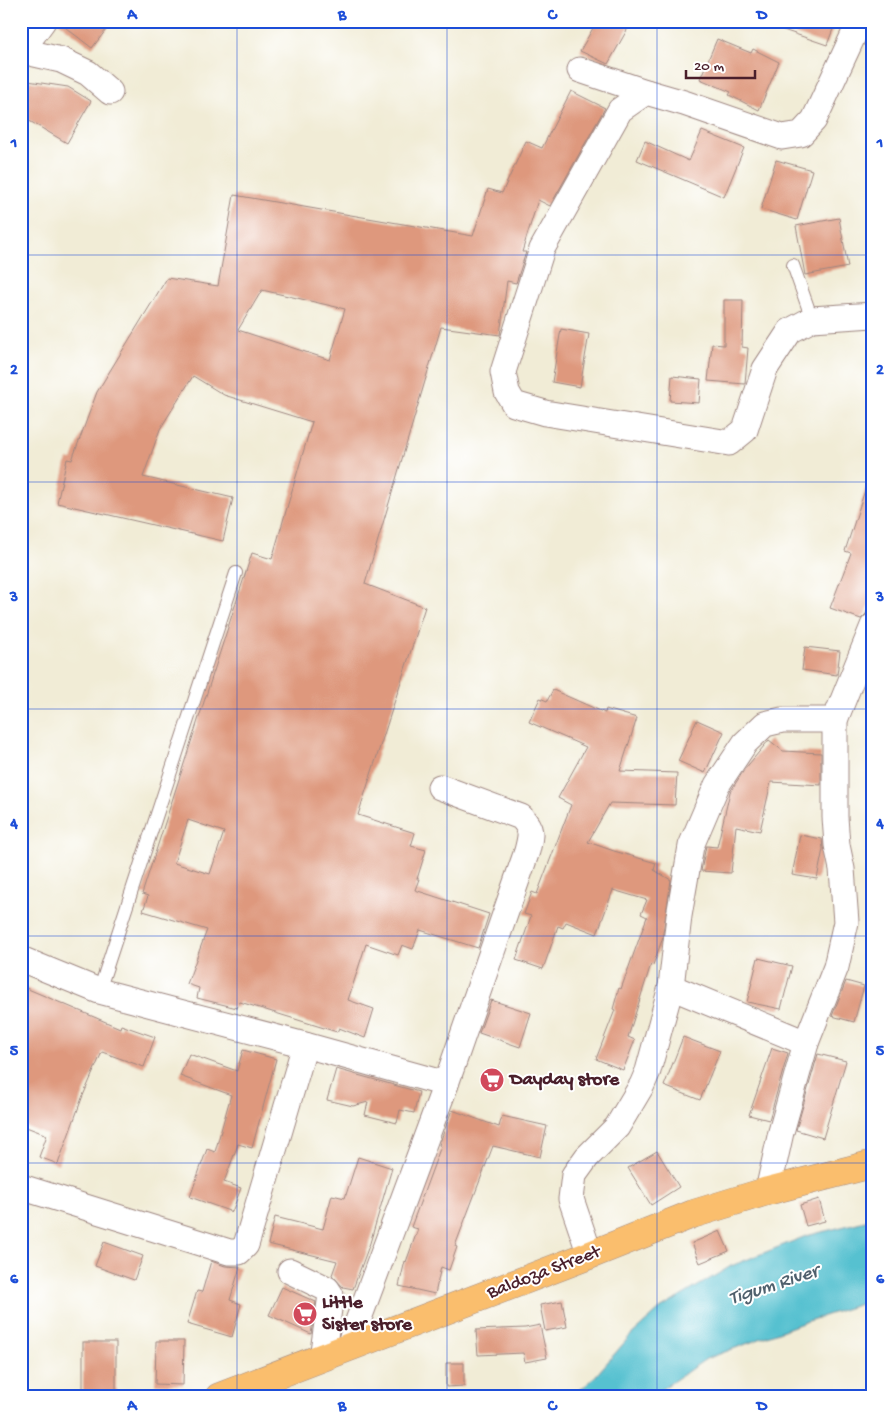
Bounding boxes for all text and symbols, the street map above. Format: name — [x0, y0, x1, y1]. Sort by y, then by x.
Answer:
text: A — [126, 7, 138, 26]
text: B — [337, 7, 347, 26]
text: C — [547, 7, 558, 26]
text: D — [755, 7, 768, 26]
scale bar — [686, 48, 755, 80]
text: 20 m — [694, 58, 724, 76]
text: 1 — [10, 135, 17, 154]
text: 1 — [876, 135, 883, 154]
text: 2 — [10, 362, 18, 381]
text: 2 — [876, 362, 884, 381]
text: 3 — [9, 589, 18, 608]
text: 3 — [875, 589, 884, 608]
text: 4 — [9, 816, 18, 835]
text: 4 — [875, 816, 884, 835]
text: 5 — [10, 1043, 19, 1062]
text: 5 — [876, 1043, 885, 1062]
supermarket icon: Dayday store — [479, 1067, 505, 1093]
place label: Dayday store — [508, 1069, 620, 1092]
street label: Baldoza Street — [483, 1240, 606, 1306]
water label: Tigum River — [726, 1260, 825, 1311]
text: 6 — [10, 1271, 19, 1290]
text: 6 — [876, 1271, 885, 1290]
place label: Little Sister store — [322, 1292, 413, 1337]
supermarket icon: Little Sister store — [292, 1301, 318, 1327]
text: A — [126, 1398, 138, 1417]
text: B — [337, 1398, 347, 1417]
text: C — [547, 1398, 558, 1417]
text: D — [755, 1398, 768, 1417]

